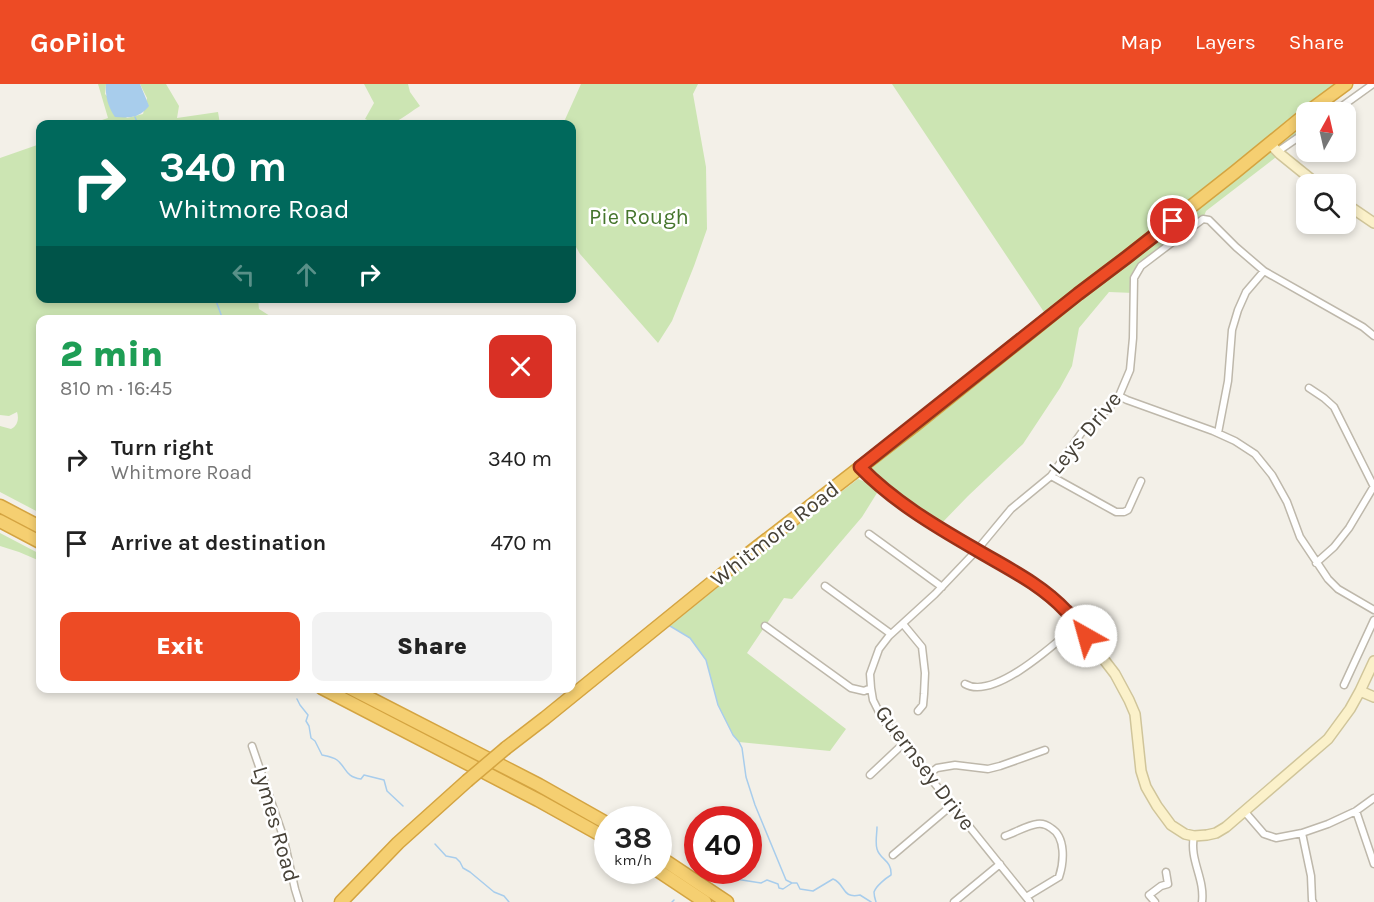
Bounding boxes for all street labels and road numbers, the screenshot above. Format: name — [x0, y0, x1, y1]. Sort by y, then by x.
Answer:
street label: Leys Drive — [1043, 386, 1127, 480]
street label: Whitmore Road — [706, 476, 844, 592]
street label: Guernsey Drive — [870, 700, 980, 836]
street label: Lymes Road — [247, 763, 305, 885]

